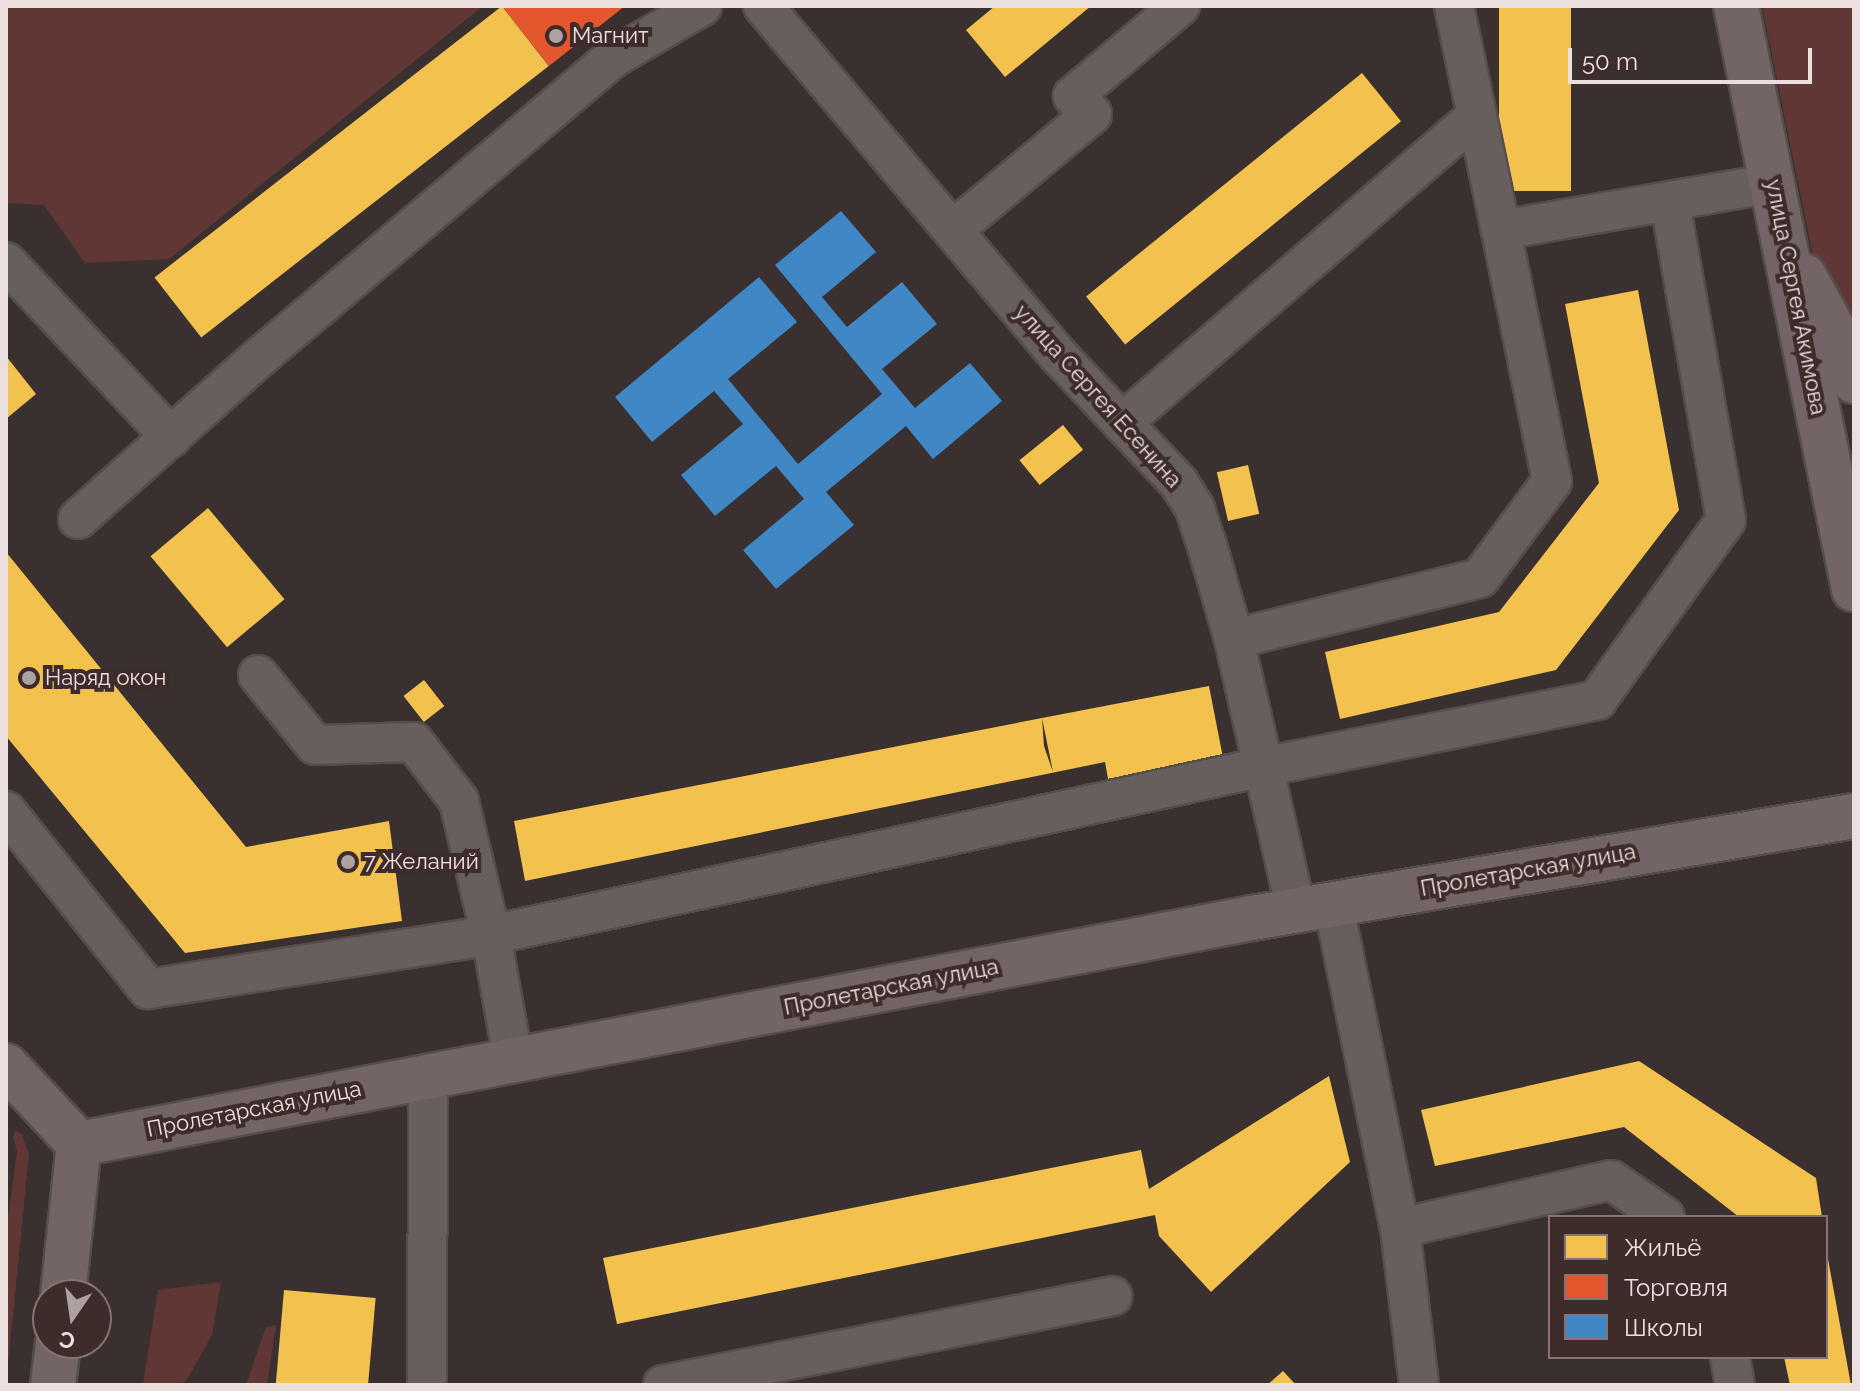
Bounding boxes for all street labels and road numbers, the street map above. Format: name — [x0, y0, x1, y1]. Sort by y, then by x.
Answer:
street label: улица Сергея Акимова — [1760, 177, 1832, 417]
street label: улица Сергея Есенина — [1009, 299, 1187, 493]
street label: Пролетарская улица — [1418, 838, 1638, 902]
street label: Пролетарская улица — [781, 953, 1001, 1021]
street label: Пролетарская улица — [144, 1075, 364, 1143]

